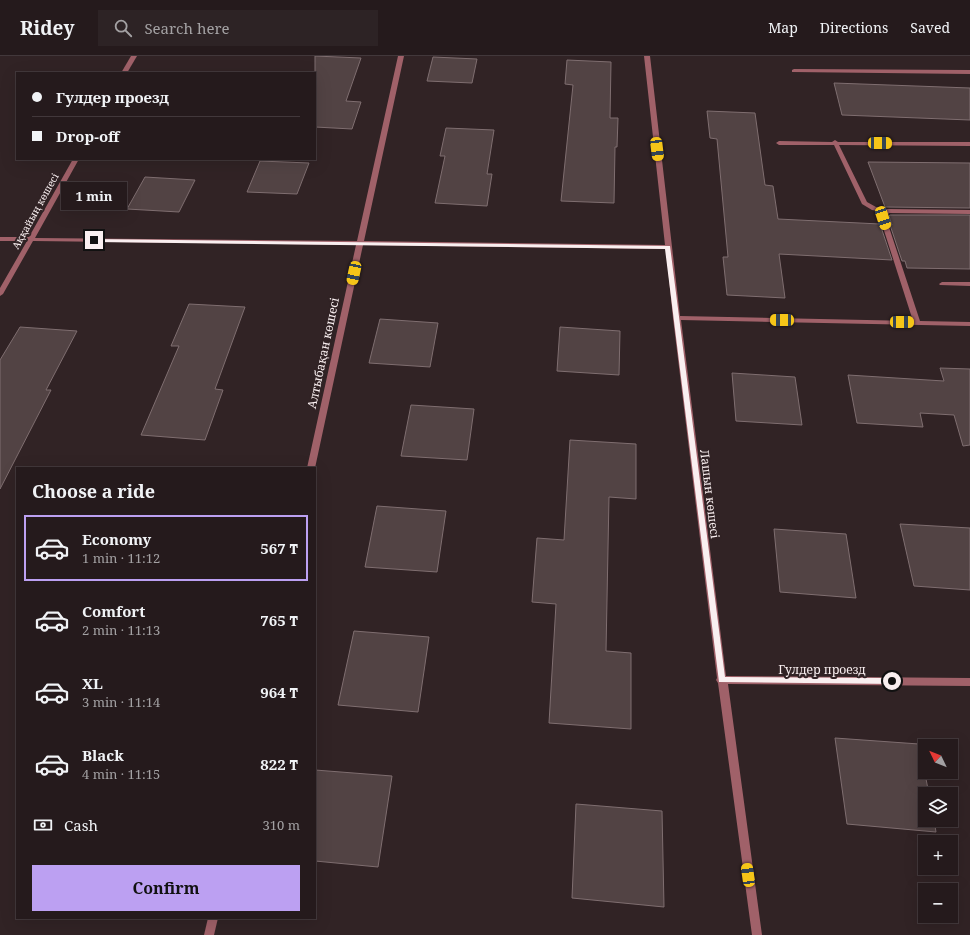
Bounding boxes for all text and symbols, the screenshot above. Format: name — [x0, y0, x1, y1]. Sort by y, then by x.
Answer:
search box — [98, 10, 378, 46]
text: Ridey — [20, 15, 74, 41]
icon: search — [112, 17, 134, 39]
text: Search here — [144, 18, 230, 38]
text: Map — [768, 18, 798, 37]
text: Directions — [820, 18, 888, 37]
text: Saved — [910, 18, 950, 37]
text: Гулдер проезд — [56, 87, 169, 107]
text: Drop-off — [56, 126, 120, 146]
car — [650, 136, 664, 162]
car — [868, 137, 892, 149]
street label: Аққайың көшесі — [8, 170, 62, 251]
callout: 1 min — [61, 182, 127, 210]
text: 1 min — [76, 187, 112, 205]
car — [874, 205, 892, 231]
route end — [85, 231, 103, 249]
car — [346, 260, 362, 286]
street label: Алтыбақан көшесі — [303, 296, 343, 410]
car — [770, 314, 794, 326]
car — [890, 316, 914, 328]
street label: Лашын көшесі — [696, 448, 724, 540]
text: Choose a ride — [32, 479, 155, 503]
text: Economy — [82, 529, 151, 549]
icon: car — [34, 530, 70, 566]
text: 567 ₸ — [260, 538, 298, 558]
text: 1 min · 11:12 — [82, 549, 160, 567]
text: Comfort — [82, 601, 145, 621]
icon: car — [34, 602, 70, 638]
text: 765 ₸ — [260, 610, 298, 630]
text: 2 min · 11:13 — [82, 621, 160, 639]
street label: Гулдер проезд — [778, 661, 866, 678]
route start — [883, 672, 901, 690]
text: XL — [82, 673, 103, 693]
icon: car — [34, 674, 70, 710]
text: 964 ₸ — [260, 682, 298, 702]
text: 3 min · 11:14 — [82, 693, 160, 711]
north arrow — [918, 739, 958, 779]
map controls — [918, 739, 958, 923]
text: Black — [82, 745, 124, 765]
icon: car — [34, 746, 70, 782]
text: 822 ₸ — [260, 754, 298, 774]
text: 4 min · 11:15 — [82, 765, 160, 783]
button: layers — [918, 787, 958, 827]
icon: cash — [32, 814, 54, 836]
text: Cash — [64, 815, 98, 835]
text: 310 m — [263, 816, 300, 834]
button: + — [918, 835, 958, 875]
car — [740, 862, 756, 888]
button: Confirm — [32, 865, 300, 911]
button: − — [918, 883, 958, 923]

